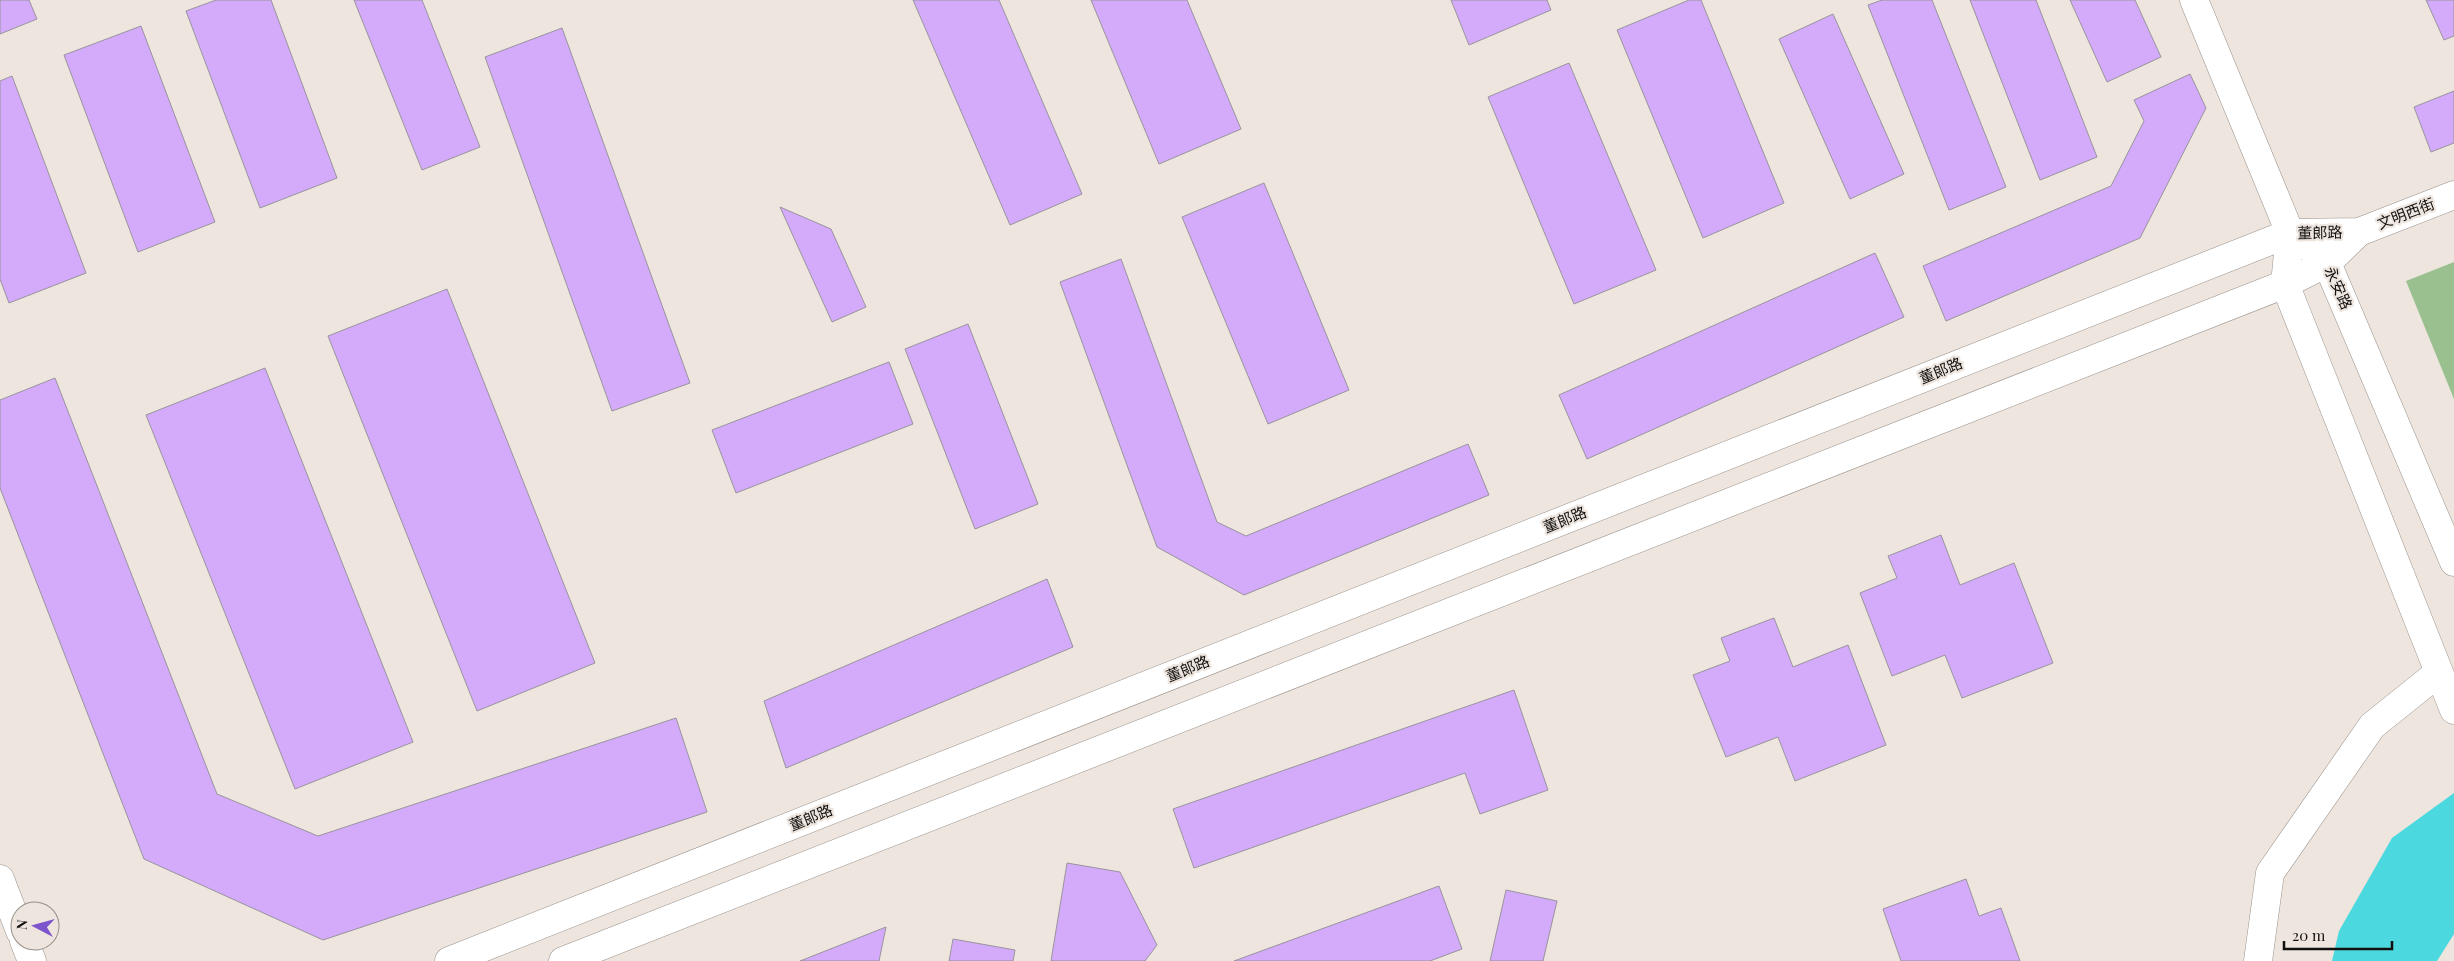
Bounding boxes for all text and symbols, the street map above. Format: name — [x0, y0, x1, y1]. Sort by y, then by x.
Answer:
street label: 文明西街 — [2374, 193, 2437, 233]
street label: 董郞路 — [2297, 222, 2343, 242]
street label: 永安路 — [2321, 263, 2357, 312]
street label: 董郞路 — [1916, 352, 1965, 388]
street label: 董郞路 — [1540, 501, 1589, 537]
street label: 董郞路 — [1163, 650, 1212, 686]
street label: 董郞路 — [786, 799, 835, 835]
north arrow — [10, 901, 60, 951]
scale bar — [2284, 918, 2392, 950]
text: N — [12, 919, 32, 931]
text: 20 m — [2292, 925, 2326, 945]

